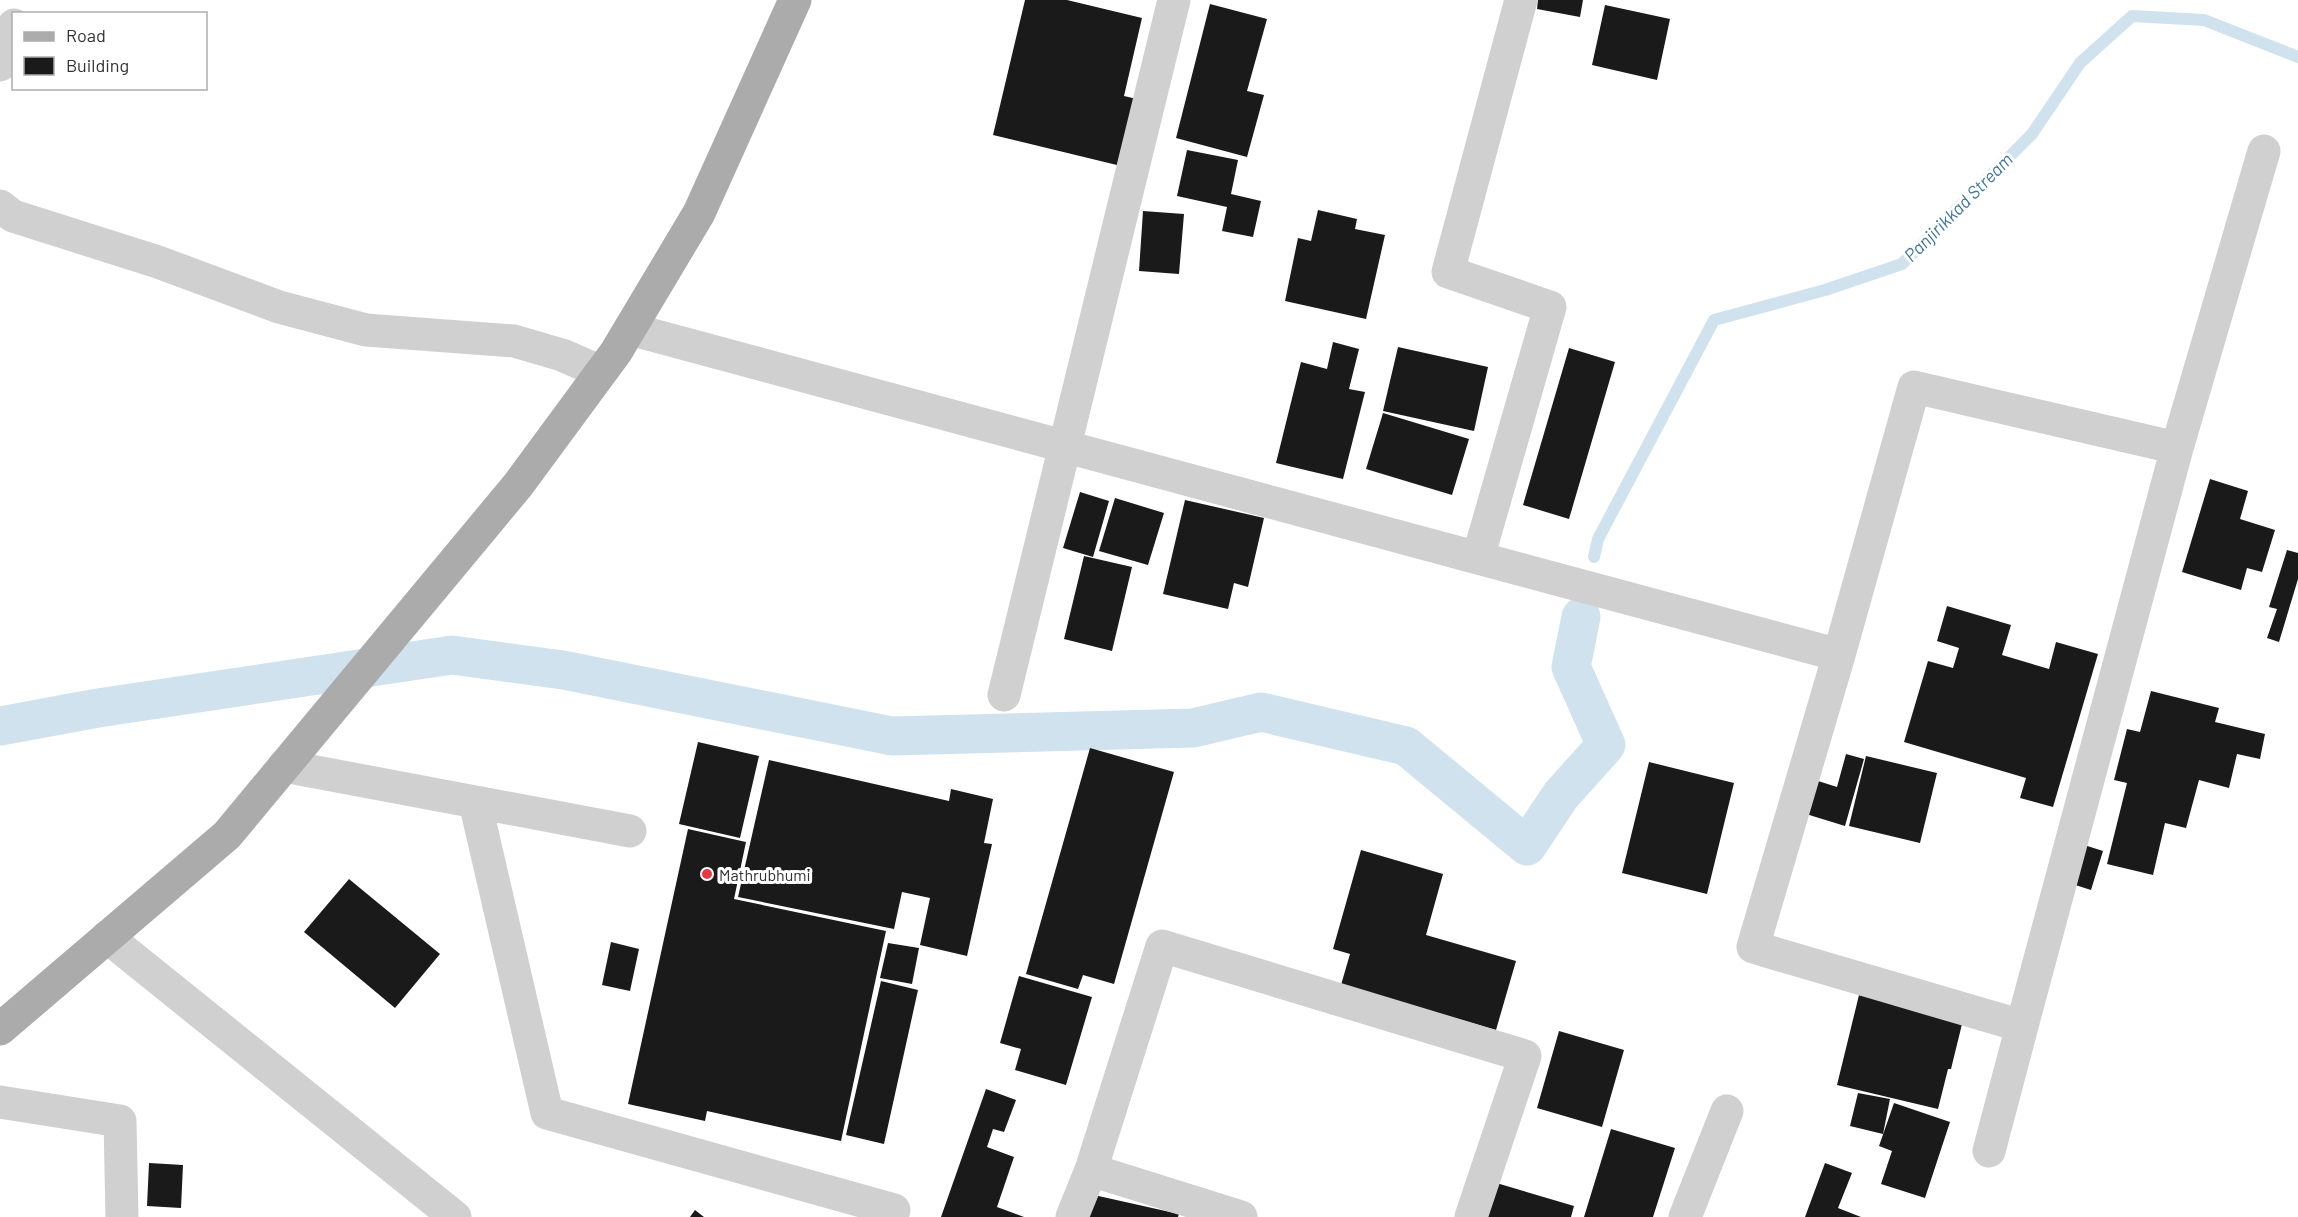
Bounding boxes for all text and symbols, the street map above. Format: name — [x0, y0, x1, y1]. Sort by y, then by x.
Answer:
legend — [12, 12, 207, 90]
text: Road — [66, 24, 106, 46]
text: Building — [66, 54, 129, 76]
water label: Panjirikkad Stream — [1899, 148, 2017, 266]
place label: Mathrubhumi — [719, 865, 811, 884]
marker: Mathrubhumi — [700, 867, 714, 881]

